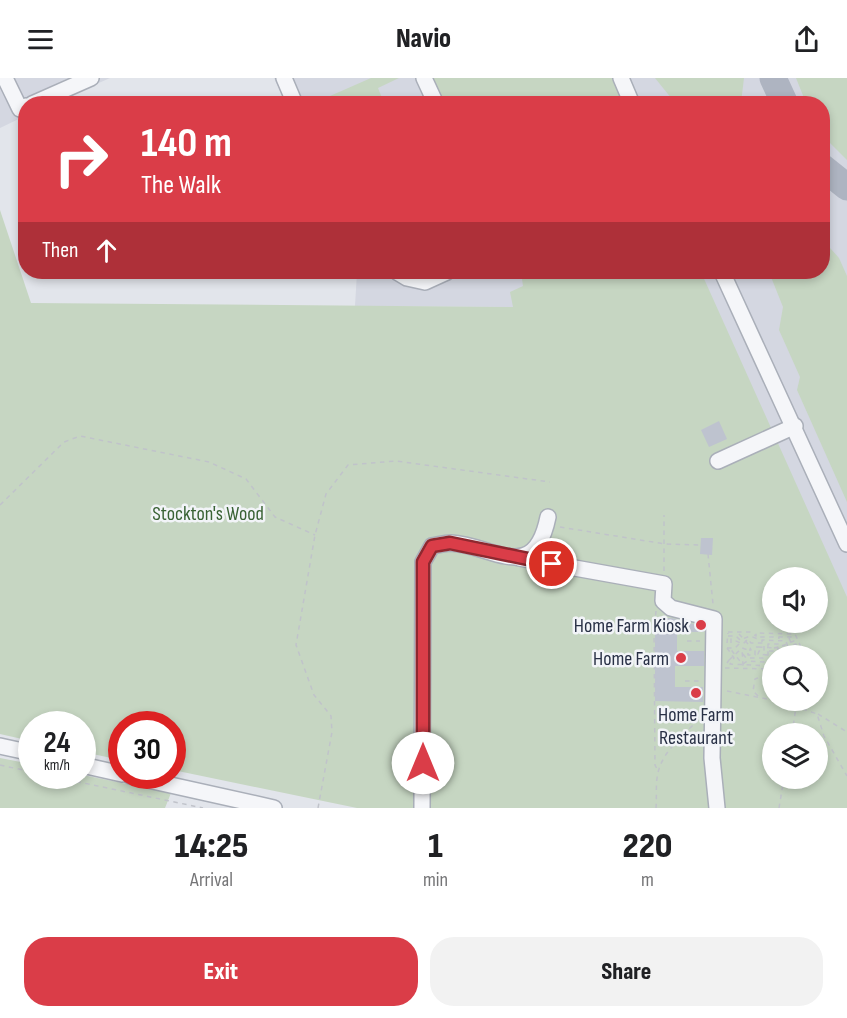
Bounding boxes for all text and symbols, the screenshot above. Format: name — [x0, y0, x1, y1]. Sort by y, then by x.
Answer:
icon: menu — [24, 23, 57, 56]
text: Navio — [396, 23, 451, 55]
icon: share — [790, 23, 823, 56]
text: 140 m — [141, 118, 232, 169]
icon: right — [42, 120, 120, 198]
text: The Walk — [141, 169, 221, 201]
icon: ahead — [90, 234, 123, 267]
text: Then — [42, 237, 78, 264]
park label: Stockton's Wood — [152, 502, 264, 526]
pin — [526, 538, 577, 589]
icon: arrive — [535, 547, 568, 580]
map controls — [762, 567, 828, 789]
button: sound — [762, 567, 828, 633]
place label: Home Farm Kiosk — [574, 614, 689, 638]
marker: Home Farm Kiosk — [694, 618, 708, 632]
button: search — [762, 645, 828, 711]
place label: Home Farm — [593, 647, 669, 671]
marker: Home Farm — [674, 651, 688, 665]
marker: Home Farm Restaurant — [689, 686, 703, 700]
place label: Home Farm Restaurant — [658, 703, 734, 750]
speed limit sign: 30 — [108, 711, 186, 789]
button: layers — [762, 723, 828, 789]
text: 24 — [44, 725, 70, 761]
position arrow — [391, 731, 455, 795]
text: km/h — [44, 756, 70, 775]
text: 14:25 — [175, 825, 248, 868]
text: 1 — [428, 825, 443, 868]
text: 220 — [623, 825, 672, 868]
text: Arrival — [190, 868, 233, 892]
text: min — [423, 868, 448, 892]
text: m — [641, 868, 654, 892]
button: Exit — [24, 937, 418, 1006]
button: Share — [430, 937, 823, 1006]

